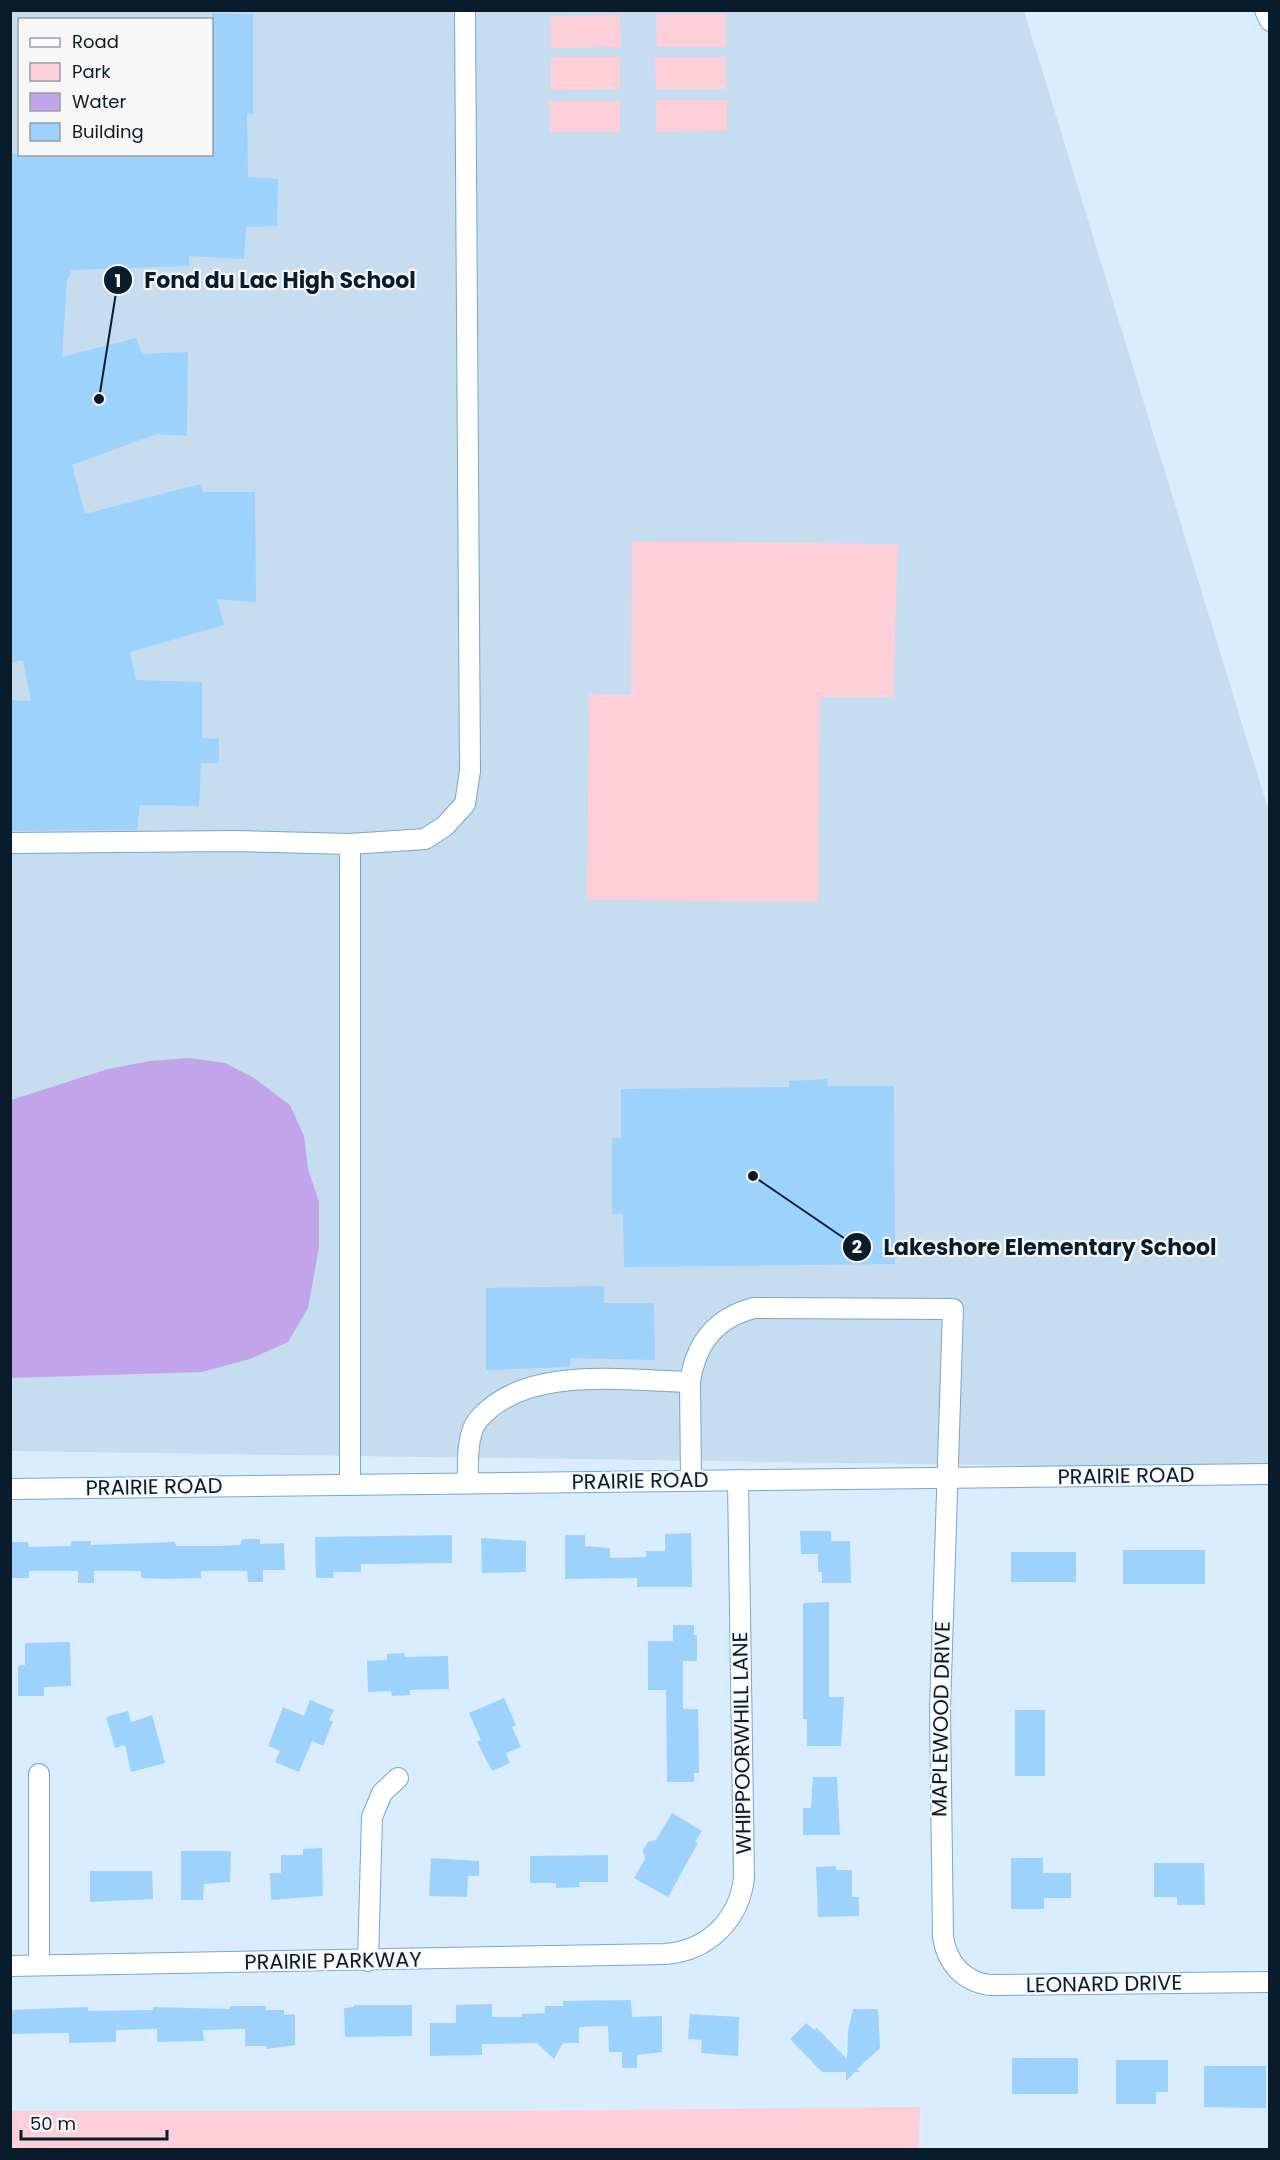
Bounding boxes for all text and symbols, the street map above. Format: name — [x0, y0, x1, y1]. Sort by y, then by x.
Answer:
legend — [18, 18, 213, 156]
text: Road — [72, 29, 119, 54]
text: Park — [72, 59, 111, 84]
text: Water — [72, 89, 126, 114]
text: Building — [72, 119, 144, 144]
callout: Fond du Lac High School — [103, 260, 428, 300]
text: Fond du Lac High School — [144, 265, 416, 296]
text: 1 — [115, 268, 121, 293]
callout: Lakeshore Elementary School — [842, 1227, 1229, 1267]
text: Lakeshore Elementary School — [884, 1232, 1217, 1263]
text: 2 — [852, 1234, 862, 1259]
street label: PRAIRIE ROAD — [1057, 1460, 1195, 1491]
street label: PRAIRIE ROAD — [571, 1465, 709, 1496]
street label: PRAIRIE ROAD — [85, 1471, 223, 1502]
street label: MAPLEWOOD DRIVE — [924, 1621, 957, 1817]
street label: WHIPPOORWHILL LANE — [725, 1631, 758, 1855]
street label: PRAIRIE PARKWAY — [244, 1944, 422, 1977]
street label: LEONARD DRIVE — [1026, 1968, 1182, 1999]
scale bar — [21, 2103, 166, 2141]
text: 50 m — [30, 2111, 76, 2136]

